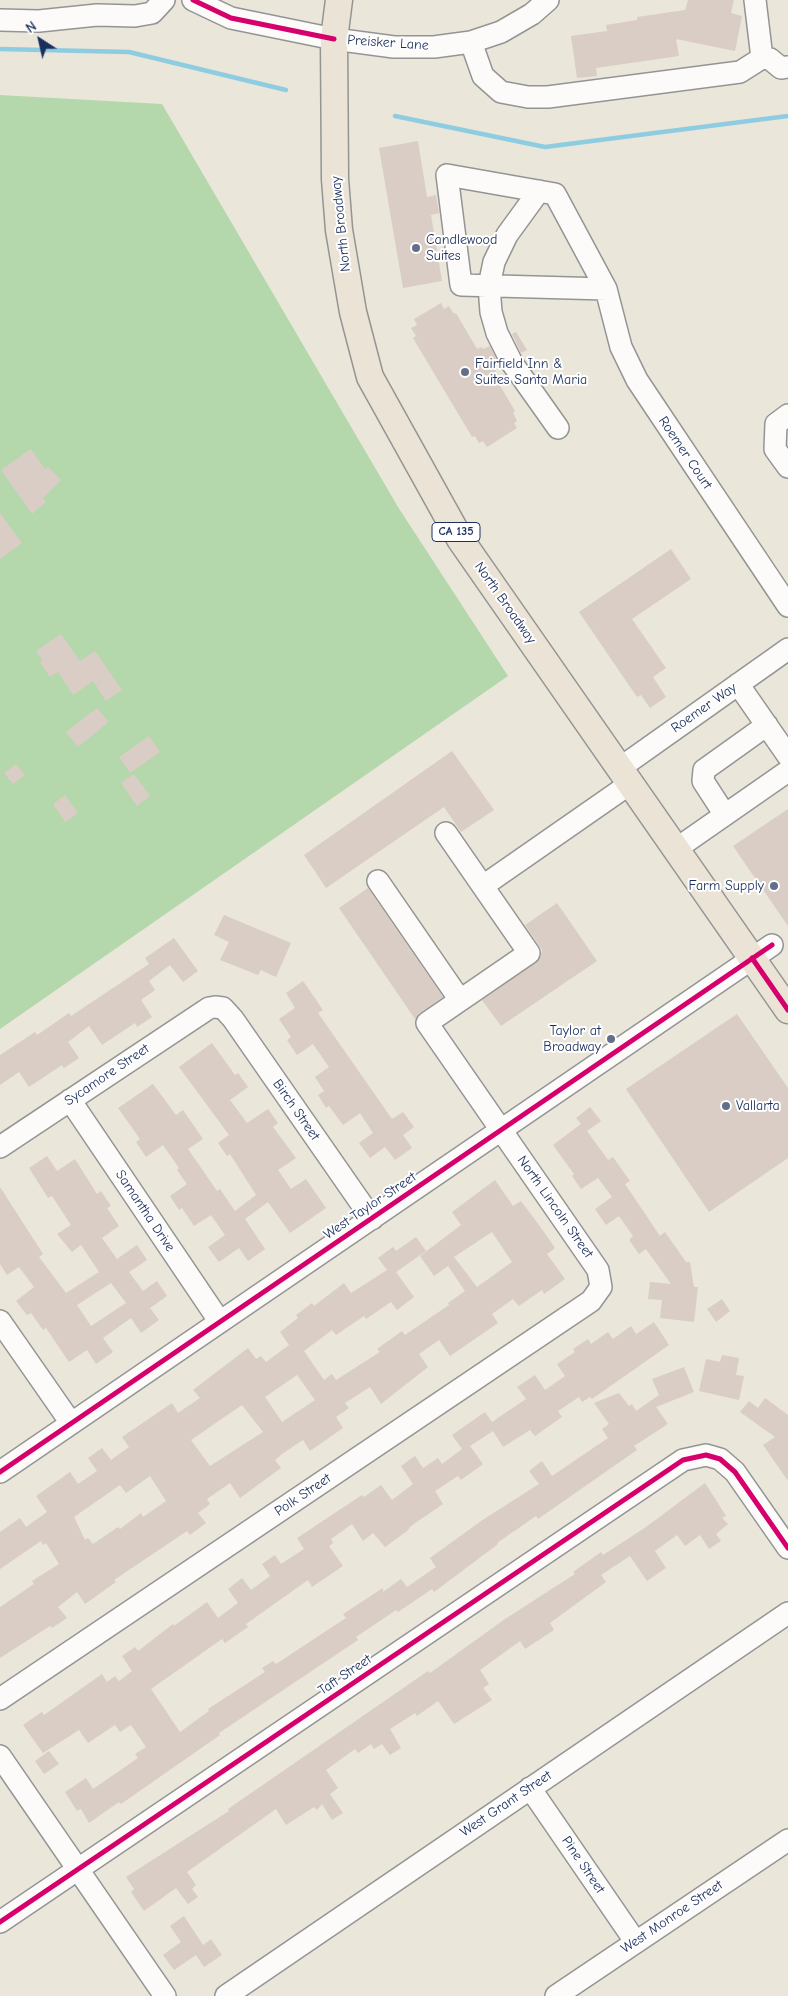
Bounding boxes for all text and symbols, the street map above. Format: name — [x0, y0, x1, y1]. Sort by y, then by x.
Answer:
north arrow — [15, 15, 65, 65]
text: N — [22, 18, 40, 37]
street label: Preisker Lane — [347, 32, 429, 54]
street label: North Broadway — [328, 175, 354, 273]
place label: Candlewood Suites — [426, 232, 497, 264]
marker: Candlewood Suites — [410, 242, 422, 254]
place label: Fairfield Inn & Suites Santa Maria — [475, 356, 587, 388]
marker: Fairfield Inn & Suites Santa Maria — [459, 366, 471, 378]
street label: Roemer Court — [655, 413, 715, 493]
road number: CA 135 — [432, 522, 480, 542]
street label: North Broadway — [471, 559, 539, 647]
street label: Roemer Way — [668, 679, 740, 737]
place label: Farm Supply — [689, 878, 764, 894]
marker: Farm Supply — [768, 880, 780, 892]
place label: Taylor at Broadway — [543, 1023, 601, 1056]
marker: Taylor at Broadway — [605, 1033, 617, 1045]
street label: Sycamore Street — [61, 1040, 153, 1110]
street label: Birch Street — [269, 1076, 323, 1144]
place label: Vallarta — [736, 1098, 780, 1114]
marker: Vallarta — [720, 1100, 732, 1112]
street label: North Lincoln Street — [513, 1153, 597, 1261]
street label: Samantha Drive — [111, 1167, 179, 1255]
street label: West Taylor Street — [321, 1169, 419, 1243]
street label: Polk Street — [272, 1470, 334, 1520]
street label: Taft Street — [315, 1651, 375, 1699]
street label: West Grant Street — [457, 1767, 555, 1841]
street label: Pine Street — [558, 1833, 608, 1897]
street label: West Monroe Street — [618, 1877, 726, 1957]

